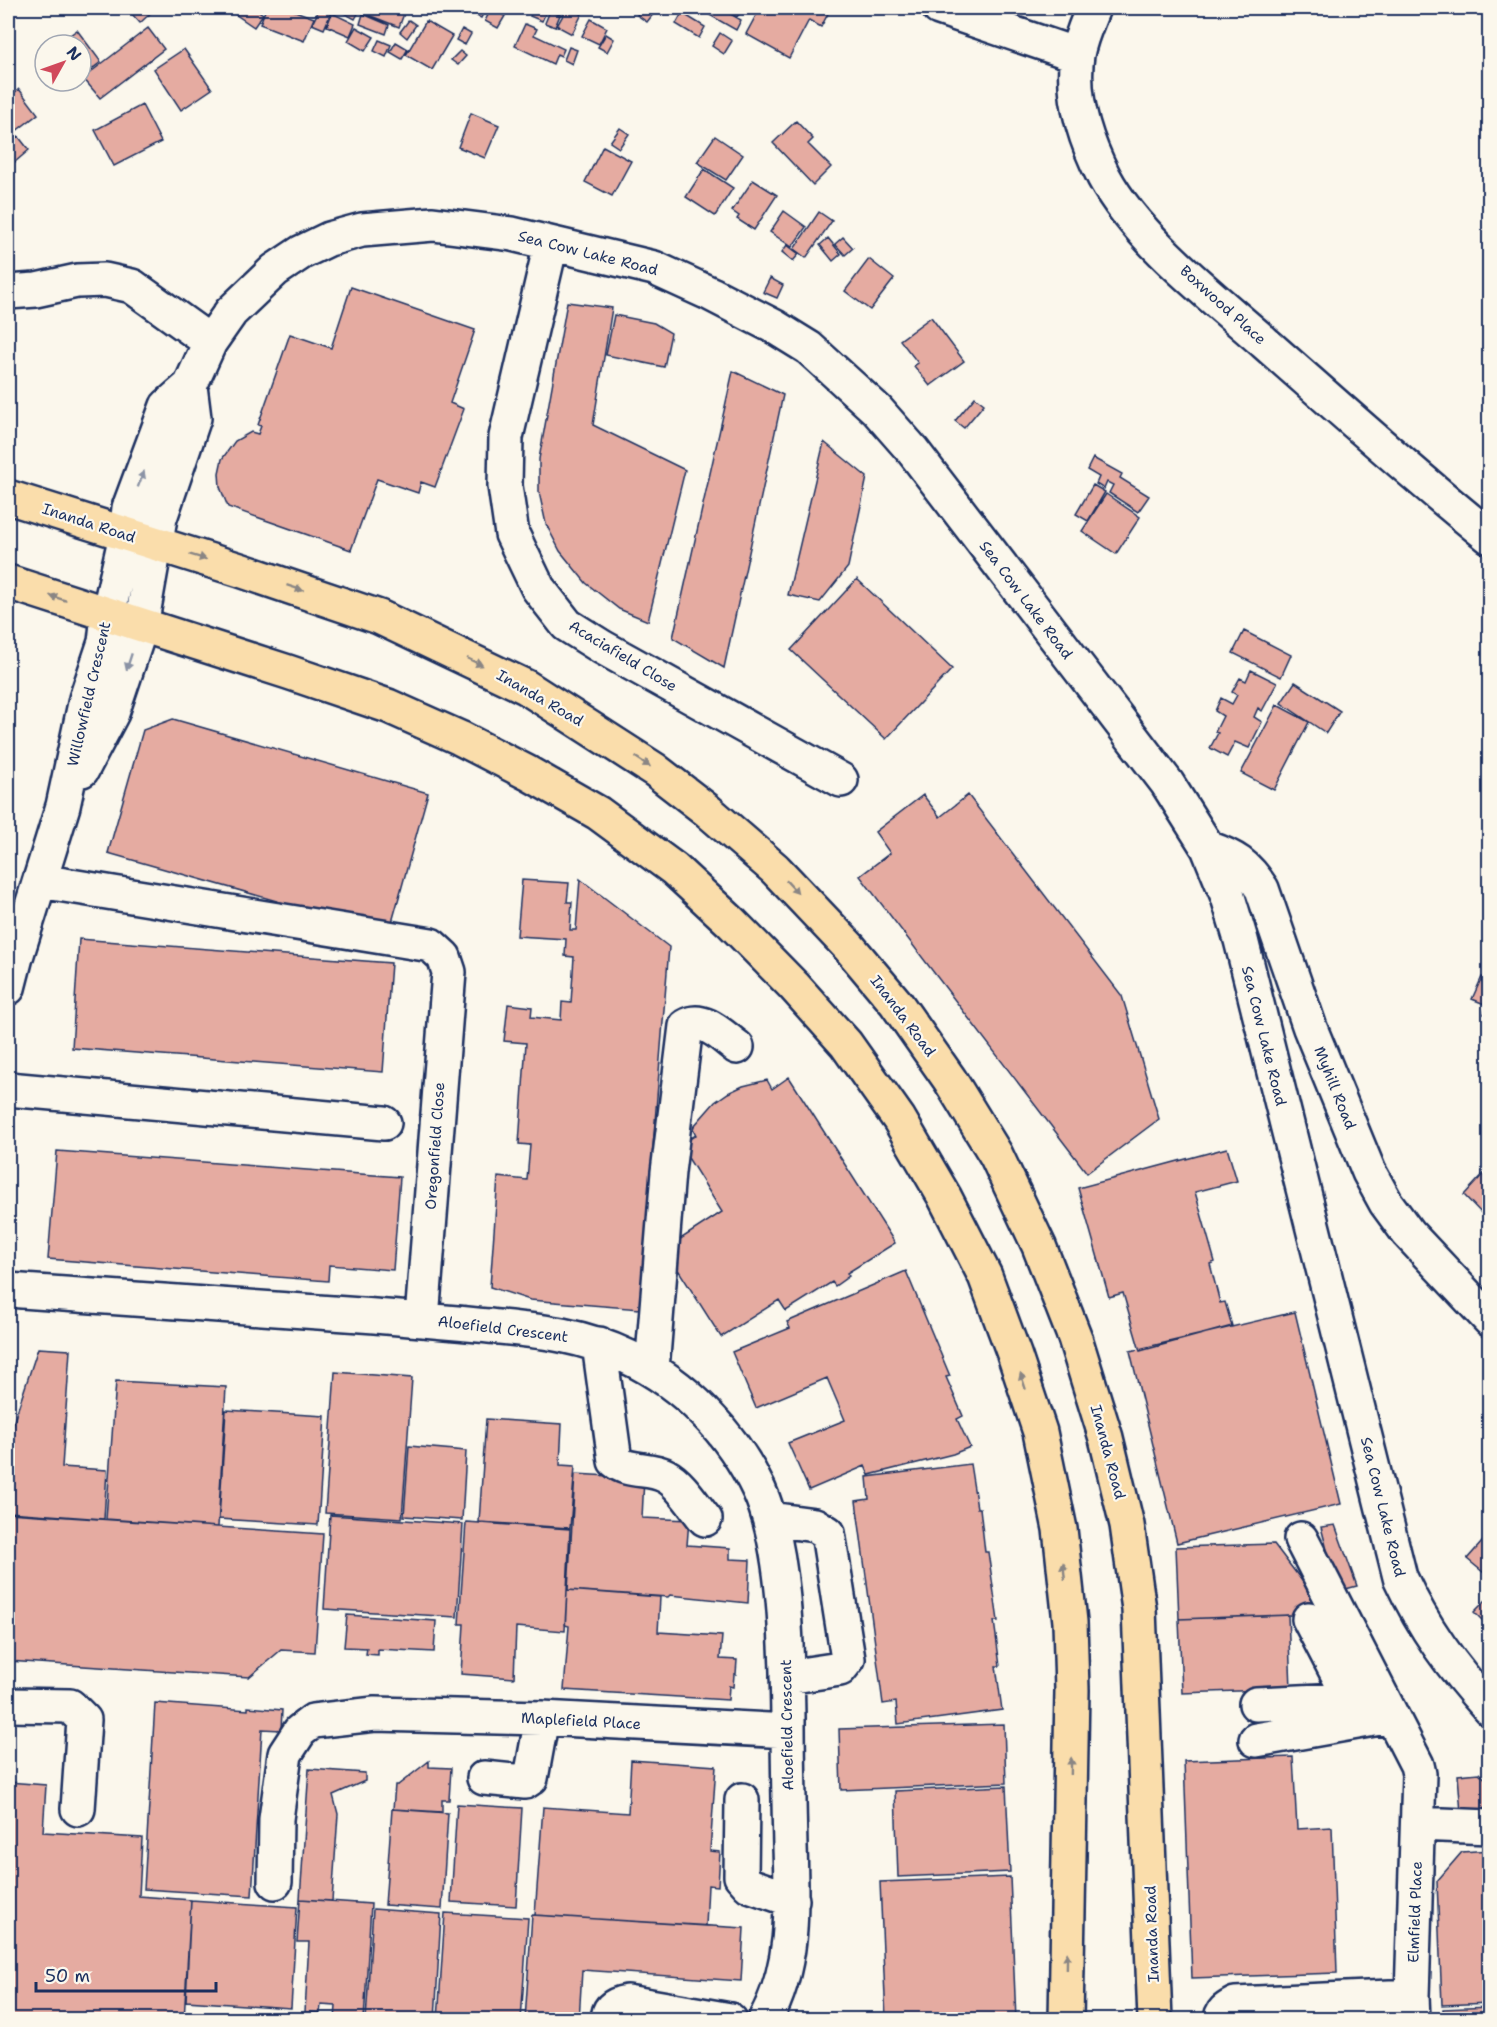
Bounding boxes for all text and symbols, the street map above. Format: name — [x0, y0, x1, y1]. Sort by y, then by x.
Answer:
north arrow — [33, 33, 93, 93]
text: N — [62, 42, 86, 65]
street label: Sea Cow Lake Road — [516, 226, 661, 280]
street label: Boxwood Place — [1176, 261, 1270, 349]
one-way arrow — [136, 470, 146, 488]
street label: Inanda Road — [40, 498, 139, 548]
street label: Sea Cow Lake Road — [975, 537, 1077, 664]
one-way arrow — [189, 553, 207, 562]
one-way arrow — [286, 584, 304, 594]
one-way arrow — [49, 593, 67, 603]
street label: Acaciafield Close — [565, 616, 681, 696]
street label: Willowfield Crescent — [63, 620, 115, 768]
one-way arrow — [124, 653, 133, 671]
one-way arrow — [467, 657, 484, 667]
street label: Inanda Road — [493, 665, 587, 731]
one-way arrow — [634, 756, 650, 768]
one-way arrow — [785, 879, 799, 894]
street label: Sea Cow Lake Road — [1237, 964, 1291, 1109]
street label: Inanda Road — [866, 971, 941, 1061]
street label: Myhill Road — [1309, 1043, 1361, 1133]
street label: Oregonfield Close — [421, 1082, 449, 1210]
street label: Aloefield Crescent — [437, 1311, 569, 1347]
one-way arrow — [1018, 1372, 1027, 1390]
street label: Inanda Road — [1086, 1402, 1130, 1502]
street label: Sea Cow Lake Road — [1356, 1435, 1410, 1580]
one-way arrow — [1060, 1562, 1069, 1581]
street label: Aloefield Crescent — [776, 1659, 798, 1791]
street label: Maplefield Place — [520, 1708, 642, 1734]
one-way arrow — [1066, 1757, 1075, 1776]
street label: Elmfield Place — [1403, 1861, 1427, 1963]
street label: Inanda Road — [1140, 1885, 1164, 1983]
one-way arrow — [1062, 1952, 1072, 1971]
scale bar — [36, 1955, 216, 1993]
text: 50 m — [45, 1964, 90, 1988]

